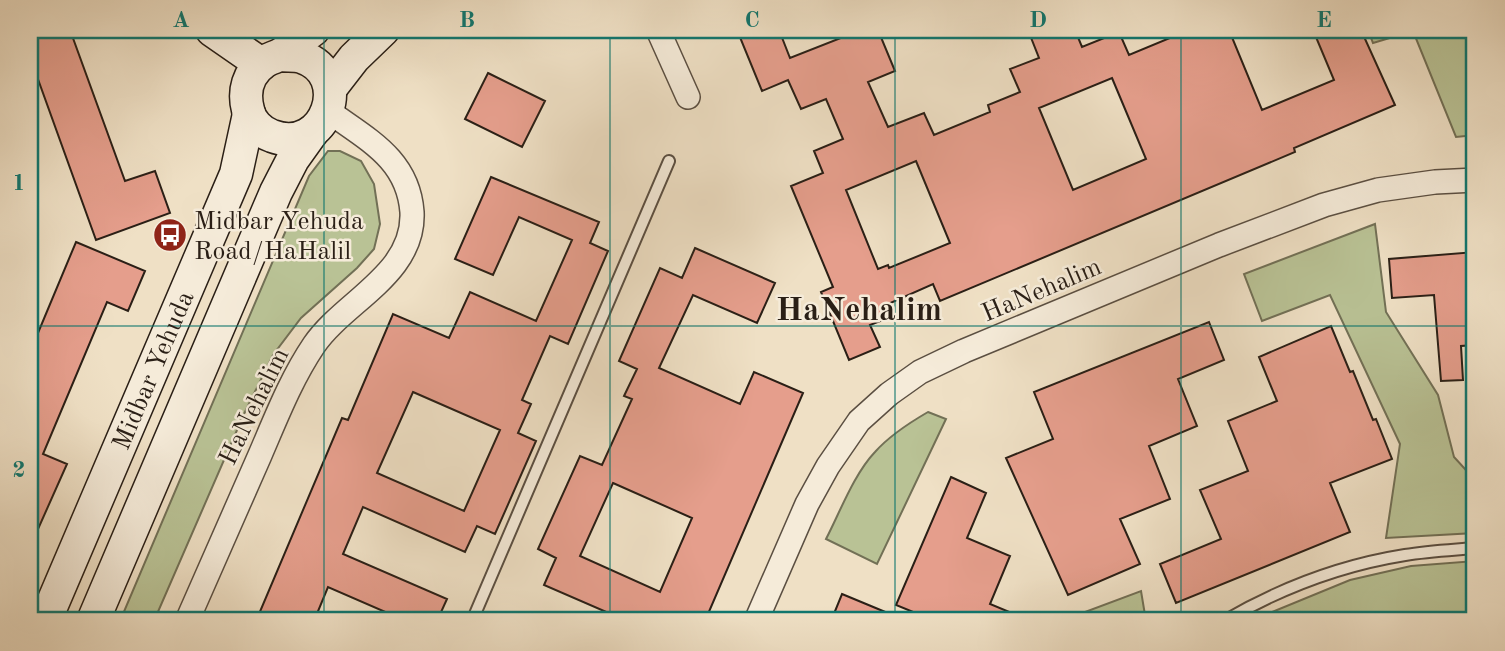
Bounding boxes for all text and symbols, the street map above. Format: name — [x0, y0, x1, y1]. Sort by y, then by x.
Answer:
text: A — [172, 9, 190, 32]
text: B — [459, 9, 475, 32]
text: C — [744, 9, 760, 32]
text: D — [1029, 9, 1047, 32]
text: E — [1316, 9, 1332, 32]
text: 1 — [12, 172, 26, 195]
place label: Midbar Yehuda Road/HaHalil — [194, 209, 364, 265]
bus stop icon: Midbar Yehuda Road/HaHalil — [151, 216, 189, 254]
street label: HaNehalim — [978, 254, 1105, 328]
street label: Midbar Yehuda — [109, 287, 200, 454]
district label: HaNehalim — [776, 295, 942, 328]
street label: HaNehalim — [215, 344, 294, 470]
text: 2 — [12, 459, 26, 482]

